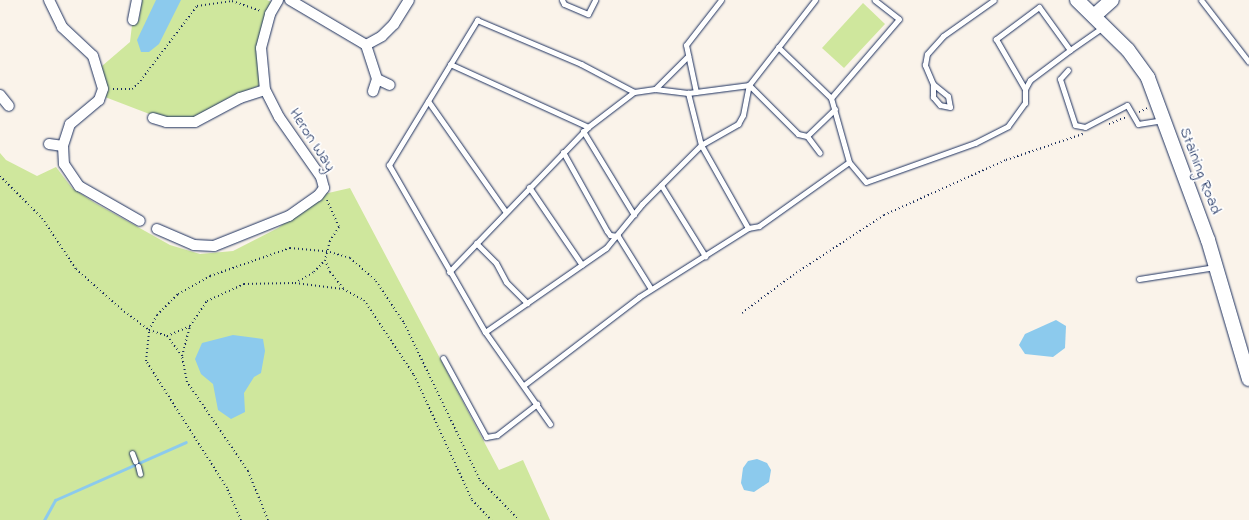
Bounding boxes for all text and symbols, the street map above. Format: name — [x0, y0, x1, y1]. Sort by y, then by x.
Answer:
street label: Heron Way — [284, 105, 340, 175]
street label: Staining Road — [1175, 125, 1225, 217]

